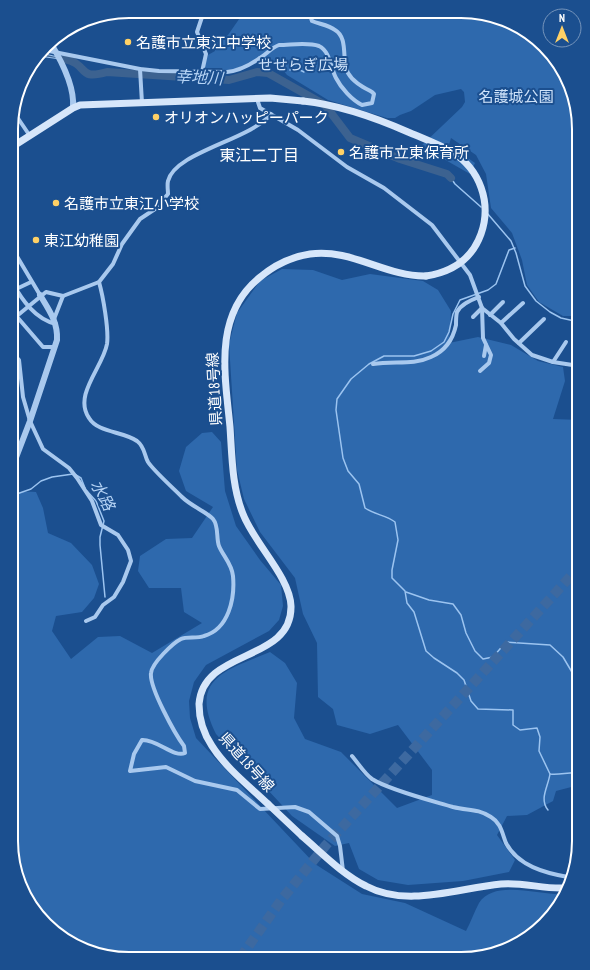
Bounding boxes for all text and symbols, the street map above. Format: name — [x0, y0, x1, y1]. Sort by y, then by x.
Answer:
north arrow — [542, 8, 582, 48]
text: N — [559, 11, 565, 25]
place label: 名護市立東江中学校 — [136, 33, 271, 52]
marker: 名護市立東江中学校 — [123, 37, 133, 47]
park label: せせらぎ広場 — [258, 55, 348, 74]
water label: 幸地川 — [175, 66, 225, 88]
park label: 名護城公園 — [478, 87, 554, 106]
place label: オリオンハッピーパーク — [164, 108, 329, 127]
marker: オリオンハッピーパーク — [151, 112, 161, 122]
place label: 名護市立東保育所 — [349, 143, 469, 162]
district label: 東江二丁目 — [219, 145, 299, 165]
marker: 名護市立東保育所 — [336, 147, 346, 157]
place label: 名護市立東江小学校 — [64, 194, 199, 213]
marker: 名護市立東江小学校 — [51, 198, 61, 208]
place label: 東江幼稚園 — [44, 231, 119, 250]
marker: 東江幼稚園 — [31, 235, 41, 245]
street label: 県道18号線 — [203, 352, 225, 426]
water label: 水路 — [87, 476, 120, 516]
street label: 県道18号線 — [215, 728, 279, 796]

